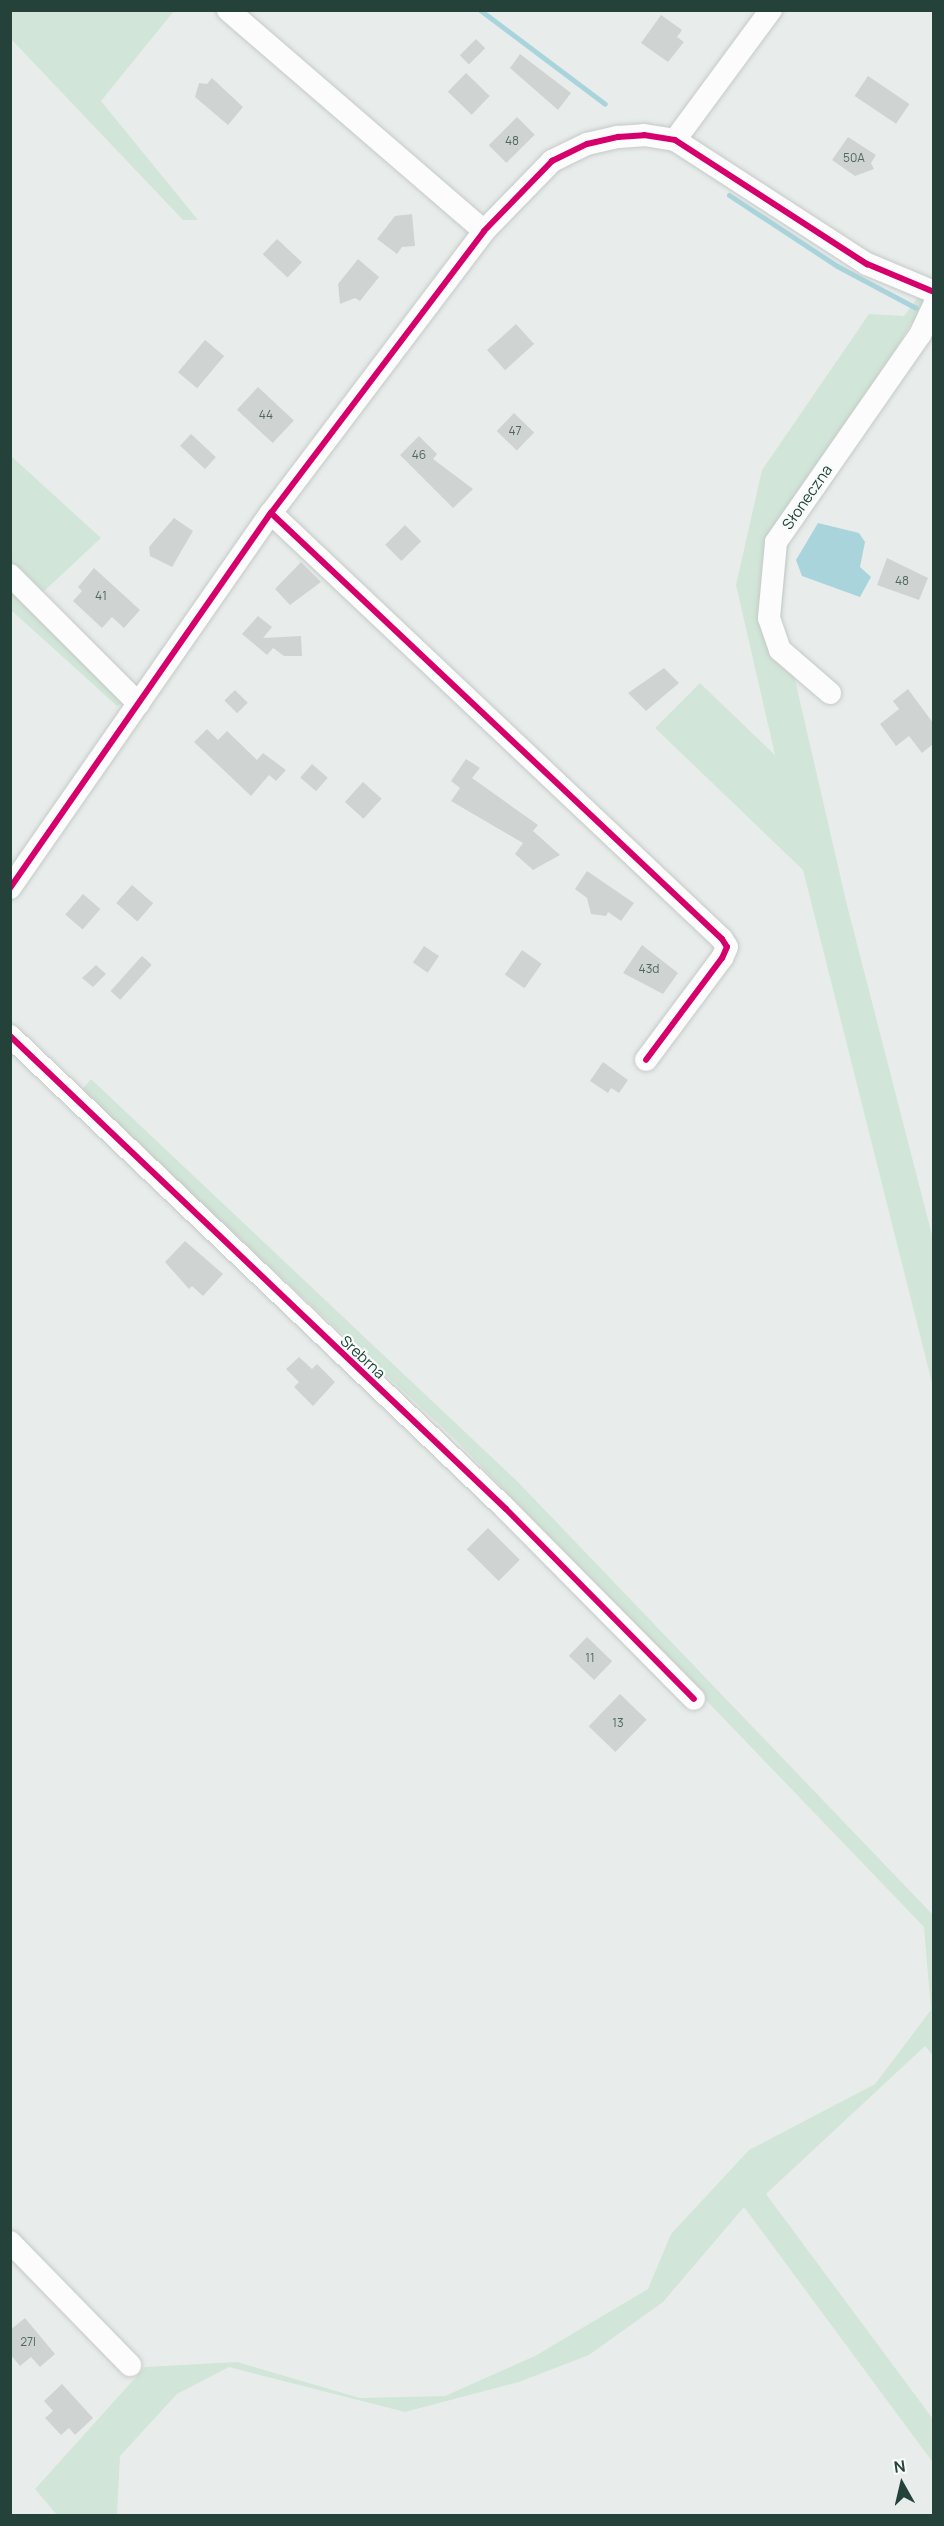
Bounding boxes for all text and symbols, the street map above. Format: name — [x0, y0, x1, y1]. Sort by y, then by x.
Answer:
house number: 48 — [505, 134, 519, 148]
house number: 50A — [843, 151, 865, 165]
house number: 44 — [259, 408, 273, 422]
house number: 47 — [508, 424, 522, 438]
house number: 46 — [412, 448, 426, 462]
street label: Słoneczna — [778, 461, 836, 533]
house number: 48 — [895, 574, 909, 588]
house number: 41 — [95, 589, 107, 603]
house number: 43d — [639, 962, 659, 976]
street label: Srebrna — [337, 1332, 389, 1382]
house number: 11 — [585, 1651, 595, 1665]
house number: 13 — [612, 1716, 624, 1730]
house number: 27I — [20, 2335, 36, 2349]
north arrow — [872, 2454, 932, 2514]
text: N — [892, 2454, 907, 2478]

